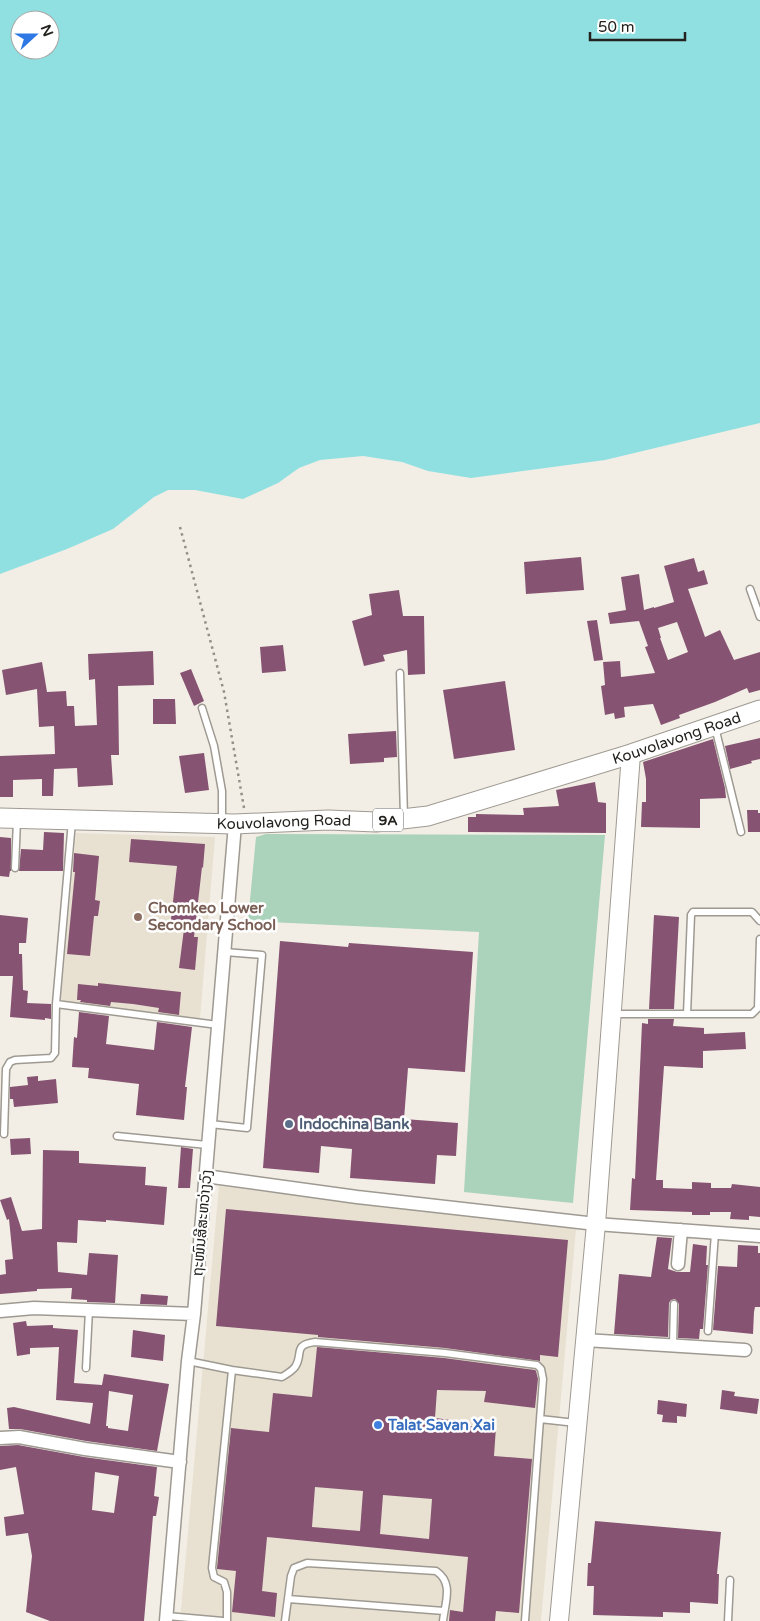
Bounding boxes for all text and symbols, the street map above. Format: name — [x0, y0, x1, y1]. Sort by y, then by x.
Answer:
north arrow — [10, 10, 60, 60]
scale bar — [590, 10, 685, 42]
text: 50 m — [598, 18, 635, 36]
text: N — [37, 22, 57, 39]
street label: Kouvolavong Road — [610, 708, 743, 768]
road number: 9A — [373, 808, 403, 832]
street label: Kouvolavong Road — [216, 811, 351, 833]
place label: Chomkeo Lower Secondary School — [148, 899, 276, 935]
marker: Chomkeo Lower Secondary School — [132, 911, 144, 923]
place label: Indochina Bank — [299, 1115, 409, 1133]
marker: Indochina Bank — [283, 1118, 295, 1130]
street label: ຖະໜົນສີສະຫວ່າງວົງ — [188, 1169, 216, 1277]
place label: Talat Savan Xai — [387, 1416, 495, 1434]
marker: Talat Savan Xai — [372, 1419, 384, 1431]

